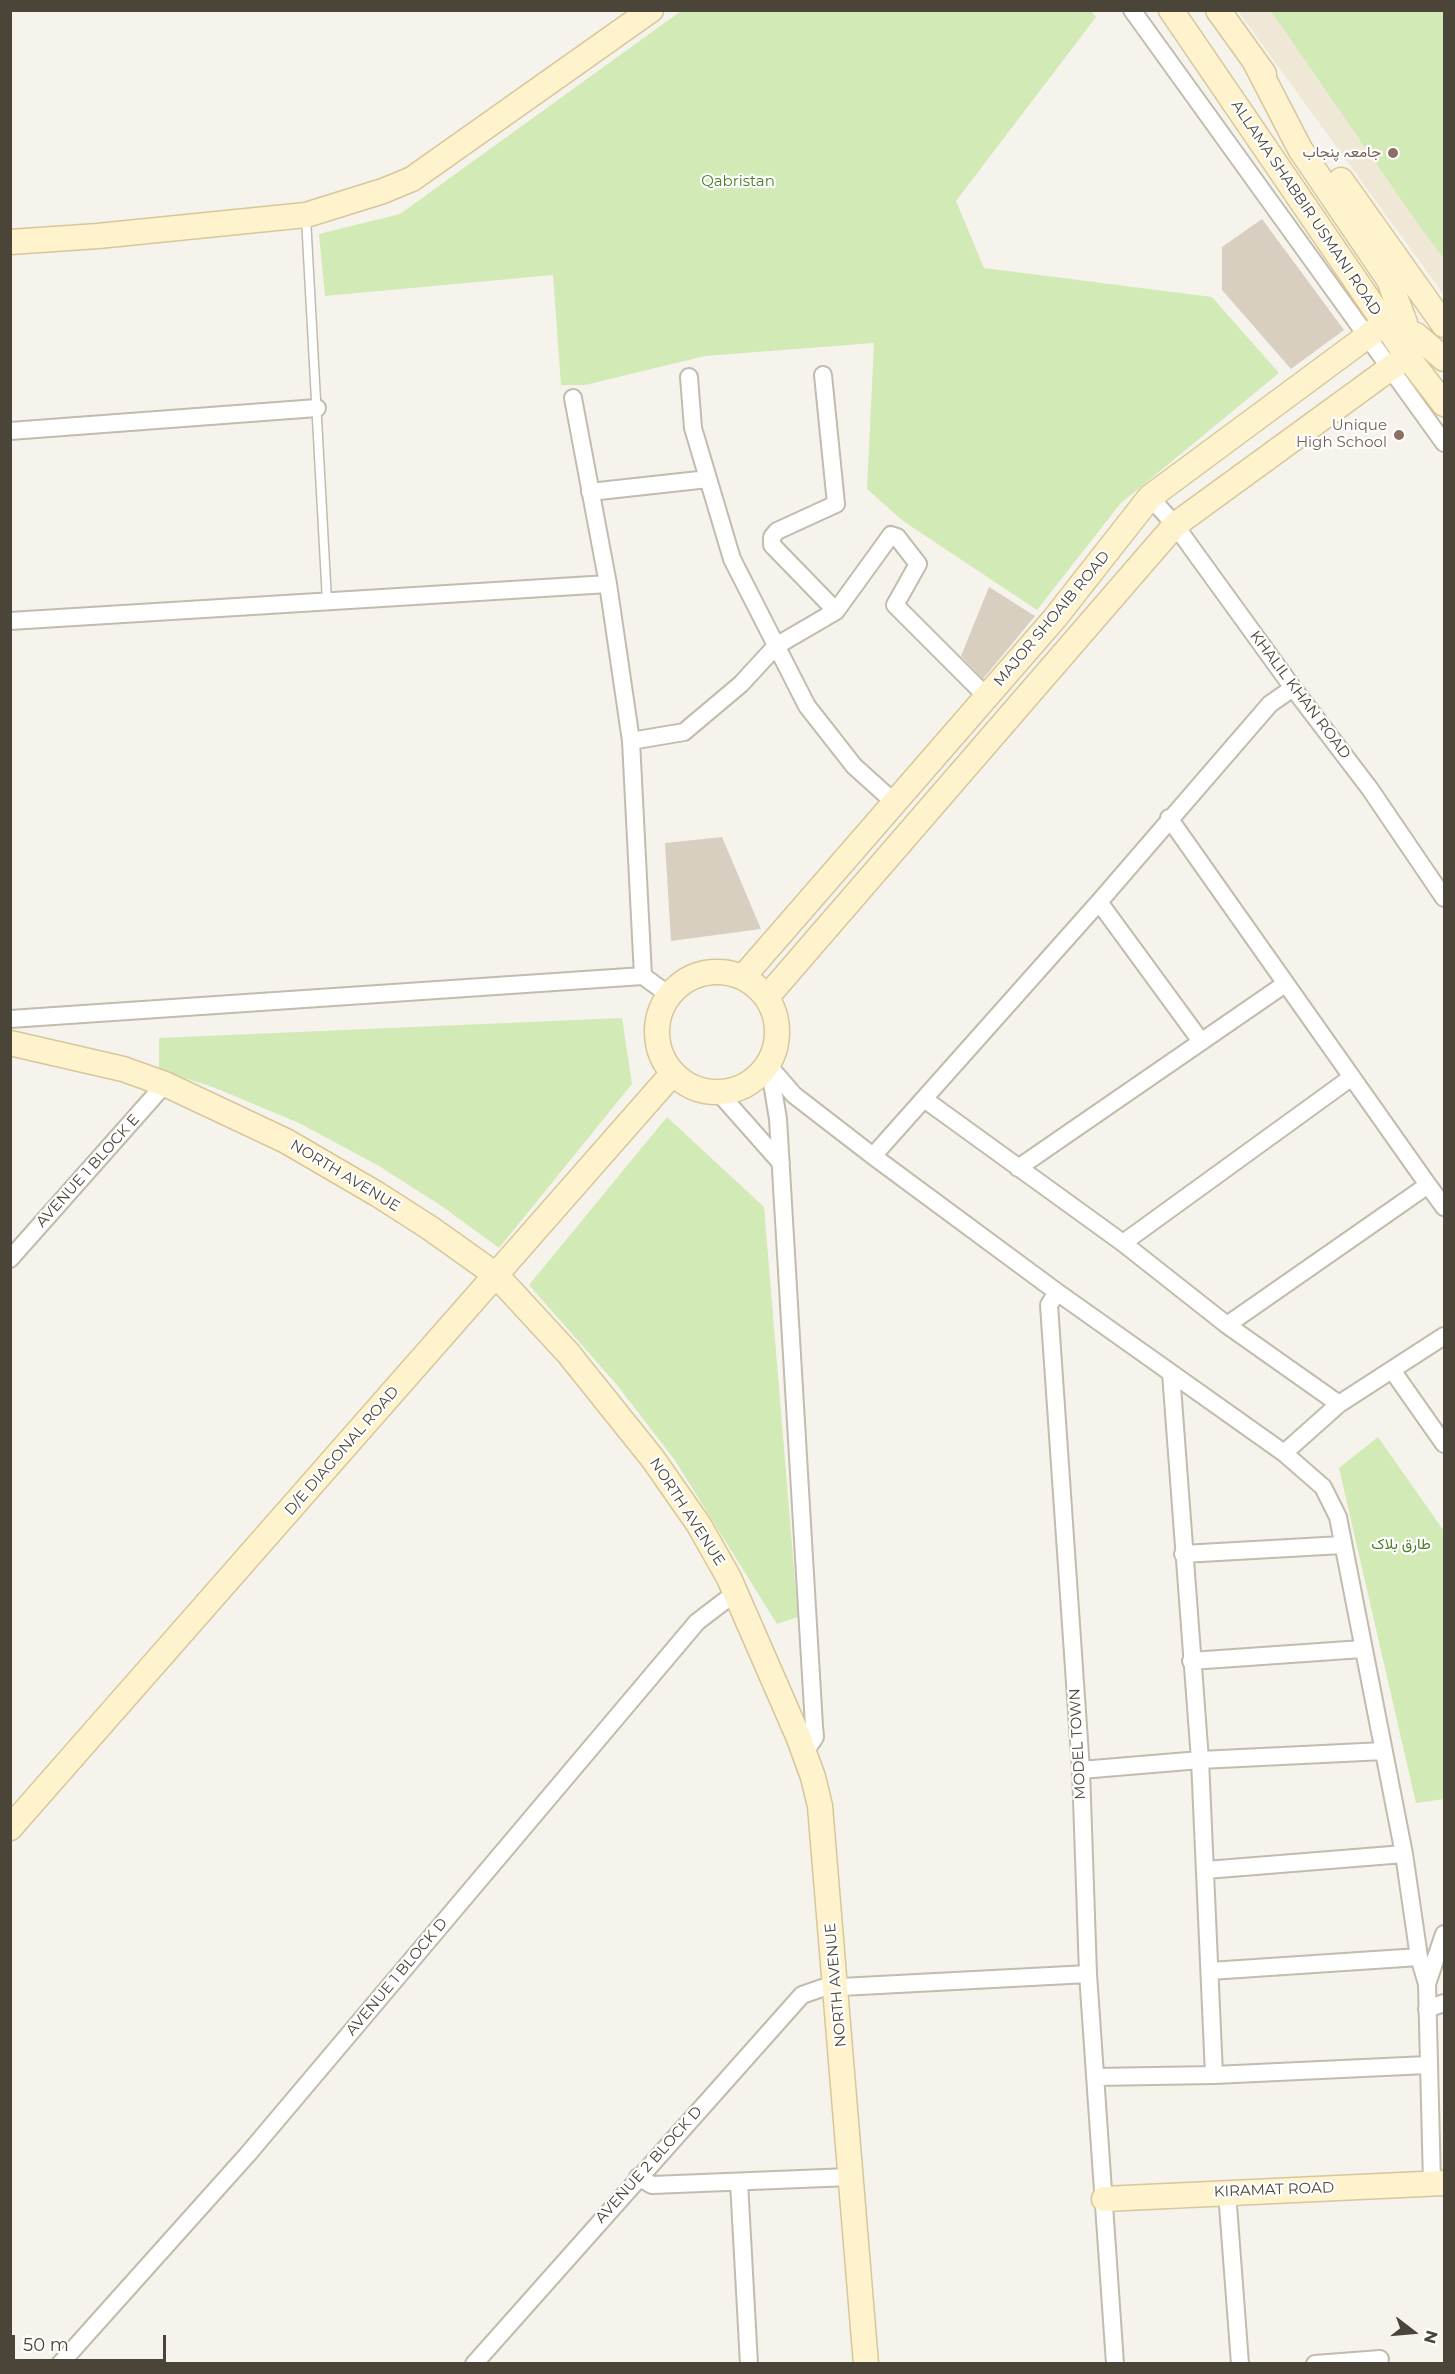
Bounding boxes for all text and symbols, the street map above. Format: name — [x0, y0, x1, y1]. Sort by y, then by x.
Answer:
street label: ALLAMA SHABBIR USMANI ROAD — [1227, 97, 1385, 319]
place label: جامعہ پنجاب — [1303, 144, 1381, 162]
marker: جامعہ پنجاب — [1386, 146, 1400, 160]
park label: Qabristan — [701, 173, 775, 191]
place label: Unique High School — [1296, 417, 1387, 452]
marker: Unique High School — [1392, 428, 1406, 442]
street label: MAJOR SHOAIB ROAD — [990, 548, 1114, 690]
street label: KHALIL KHAN ROAD — [1246, 627, 1354, 763]
street label: AVENUE 1 BLOCK E — [33, 1111, 143, 1231]
street label: NORTH AVENUE — [287, 1136, 403, 1216]
street label: D/E DIAGONAL ROAD — [281, 1383, 403, 1519]
street label: NORTH AVENUE — [645, 1455, 729, 1569]
park label: طارق بلاک — [1371, 1536, 1431, 1554]
street label: MODEL TOWN — [1066, 1688, 1090, 1800]
street label: AVENUE 1 BLOCK D — [343, 1915, 451, 2039]
street label: NORTH AVENUE — [822, 1922, 850, 2048]
street label: AVENUE 2 BLOCK D — [592, 2103, 706, 2227]
street label: KIRAMAT ROAD — [1214, 2179, 1334, 2201]
north arrow — [1383, 2302, 1443, 2362]
scale bar — [15, 2323, 170, 2361]
text: N — [1420, 2328, 1442, 2346]
text: 50 m — [23, 2334, 69, 2356]

